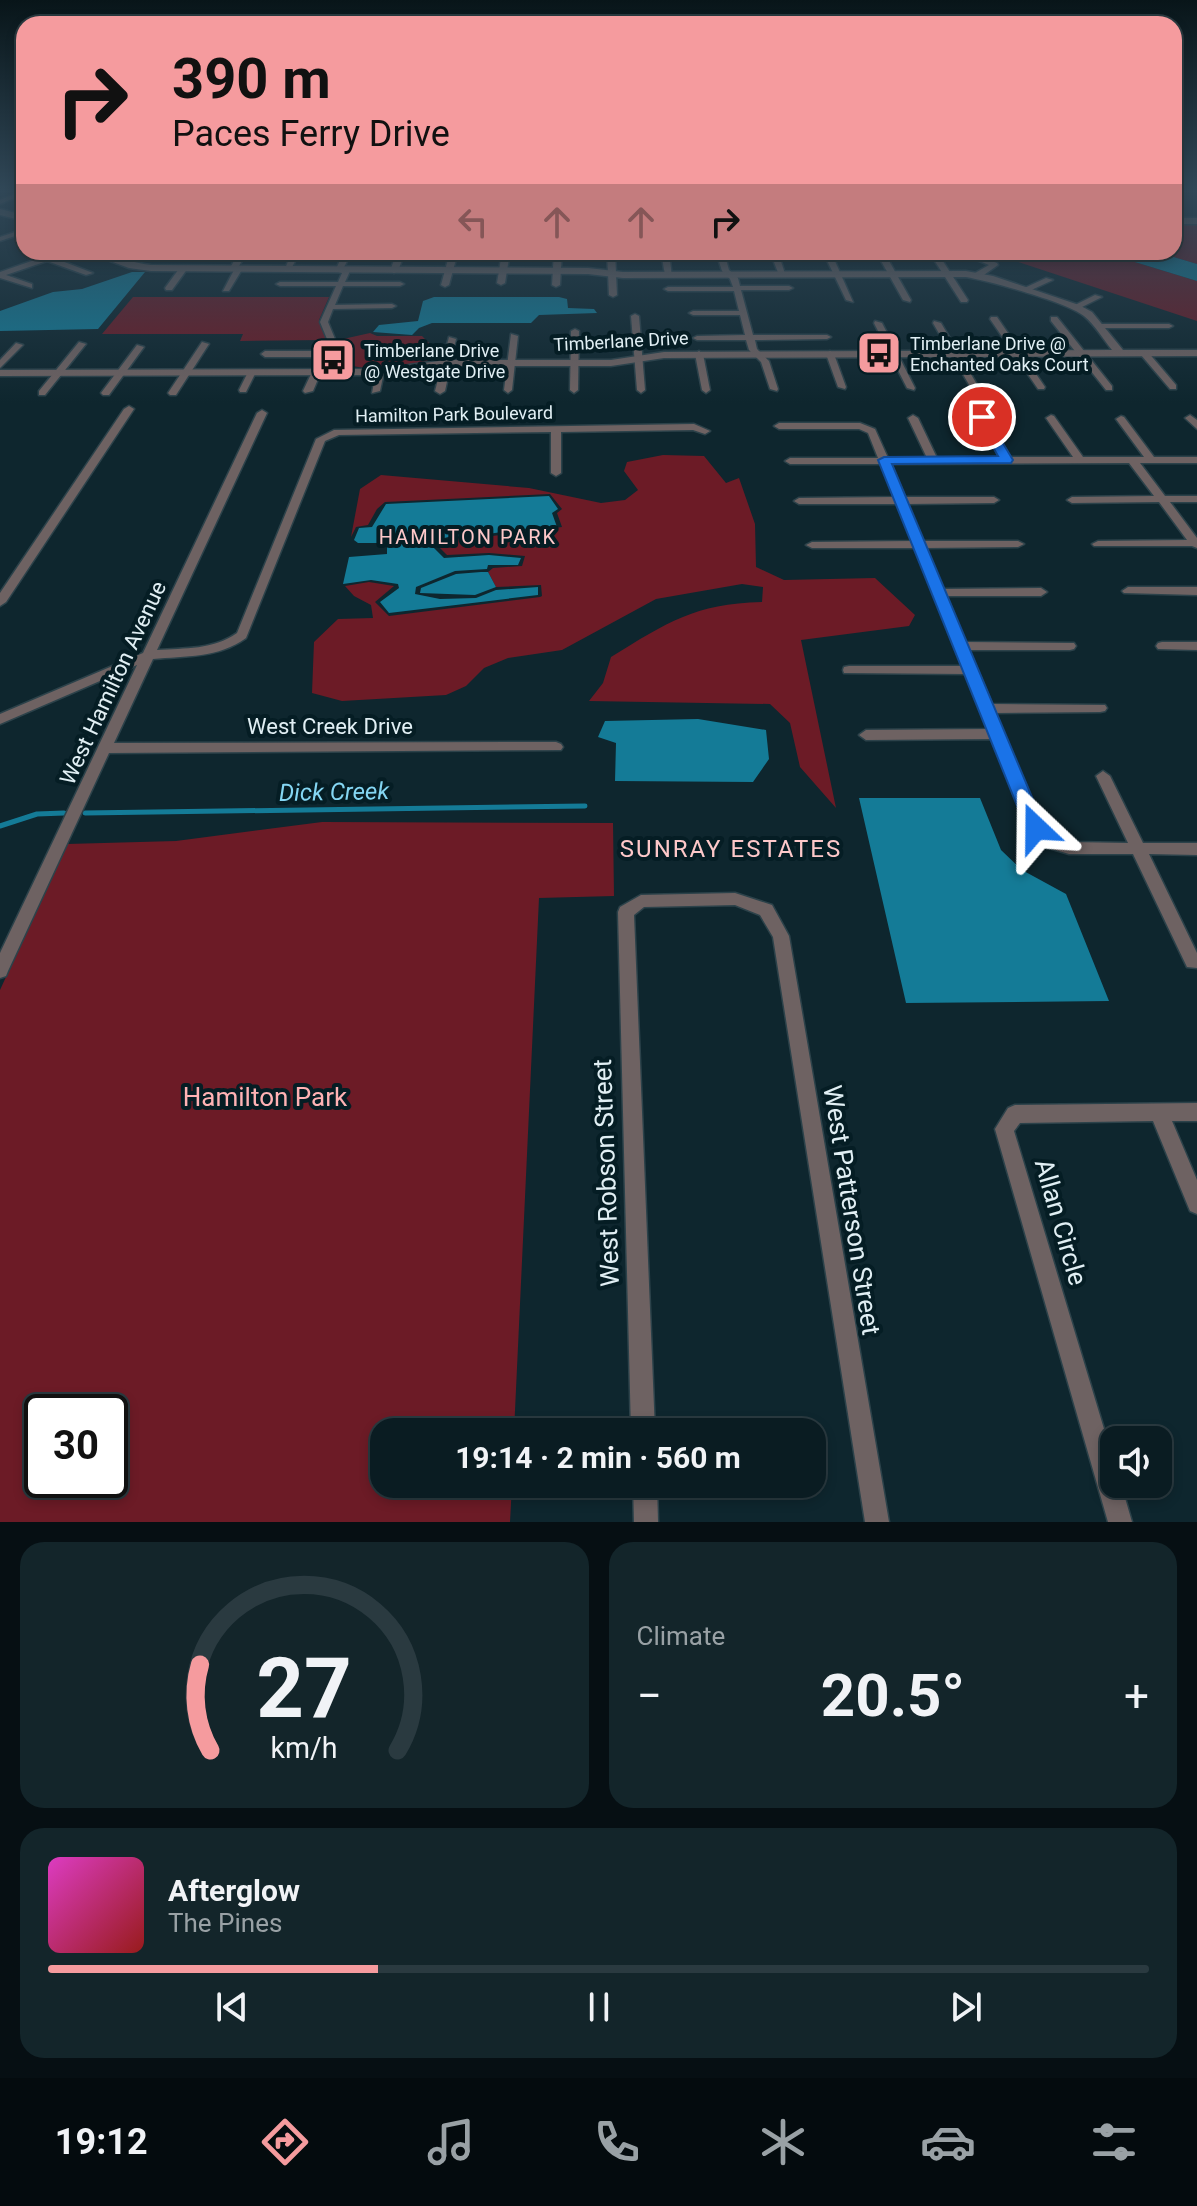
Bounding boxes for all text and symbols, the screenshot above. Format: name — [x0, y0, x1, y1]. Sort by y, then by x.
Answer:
text: 390 m — [172, 46, 331, 112]
icon: right — [40, 48, 144, 152]
text: Paces Ferry Drive — [172, 113, 450, 155]
icon: left — [451, 200, 495, 244]
icon: ahead — [535, 200, 579, 244]
icon: ahead — [619, 200, 663, 244]
icon: right — [703, 200, 747, 244]
street label: Timberlane Drive — [553, 327, 689, 355]
bus stop icon: Timberlane Drive @ Enchanted Oaks Court — [855, 329, 903, 377]
place label: Timberlane Drive @ Enchanted Oaks Court — [910, 333, 1089, 375]
bus stop icon: Timberlane Drive @ Westgate Drive — [309, 336, 357, 384]
place label: Timberlane Drive @ Westgate Drive — [364, 340, 505, 382]
pin — [948, 383, 1016, 451]
icon: arrive — [960, 395, 1004, 439]
street label: Hamilton Park Boulevard — [355, 402, 553, 426]
district label: HAMILTON PARK — [379, 525, 557, 549]
street label: West Hamilton Avenue — [55, 577, 171, 789]
street label: West Creek Drive — [247, 714, 413, 739]
water label: Dick Creek — [279, 777, 390, 807]
position arrow — [994, 786, 1078, 870]
district label: SUNRAY ESTATES — [620, 835, 842, 863]
street label: West Robson Street — [587, 1059, 625, 1287]
park label: Hamilton Park — [183, 1082, 348, 1112]
street label: West Patterson Street — [817, 1083, 887, 1337]
street label: Allan Circle — [1029, 1155, 1093, 1289]
speed limit sign: 30 — [24, 1394, 128, 1498]
map controls — [1100, 1426, 1172, 1498]
button: sound — [1100, 1426, 1172, 1498]
text: 19:14 · 2 min · 560 m — [455, 1440, 741, 1475]
text: Climate — [637, 1621, 725, 1651]
text: 27 — [257, 1640, 352, 1737]
text: 20.5° — [821, 1660, 965, 1731]
text: − — [637, 1670, 662, 1722]
text: + — [1124, 1670, 1149, 1722]
text: km/h — [271, 1731, 338, 1765]
text: Afterglow — [168, 1873, 300, 1908]
text: The Pines — [168, 1908, 282, 1938]
icon: previous — [210, 1985, 254, 2029]
icon: pause — [577, 1985, 621, 2029]
icon: next — [944, 1985, 988, 2029]
icon: directions — [257, 2114, 313, 2170]
icon: music — [423, 2114, 479, 2170]
icon: phone — [589, 2114, 645, 2170]
icon: climate — [755, 2114, 811, 2170]
icon: car — [920, 2114, 976, 2170]
icon: filters — [1086, 2114, 1142, 2170]
text: 19:12 — [55, 2121, 148, 2163]

